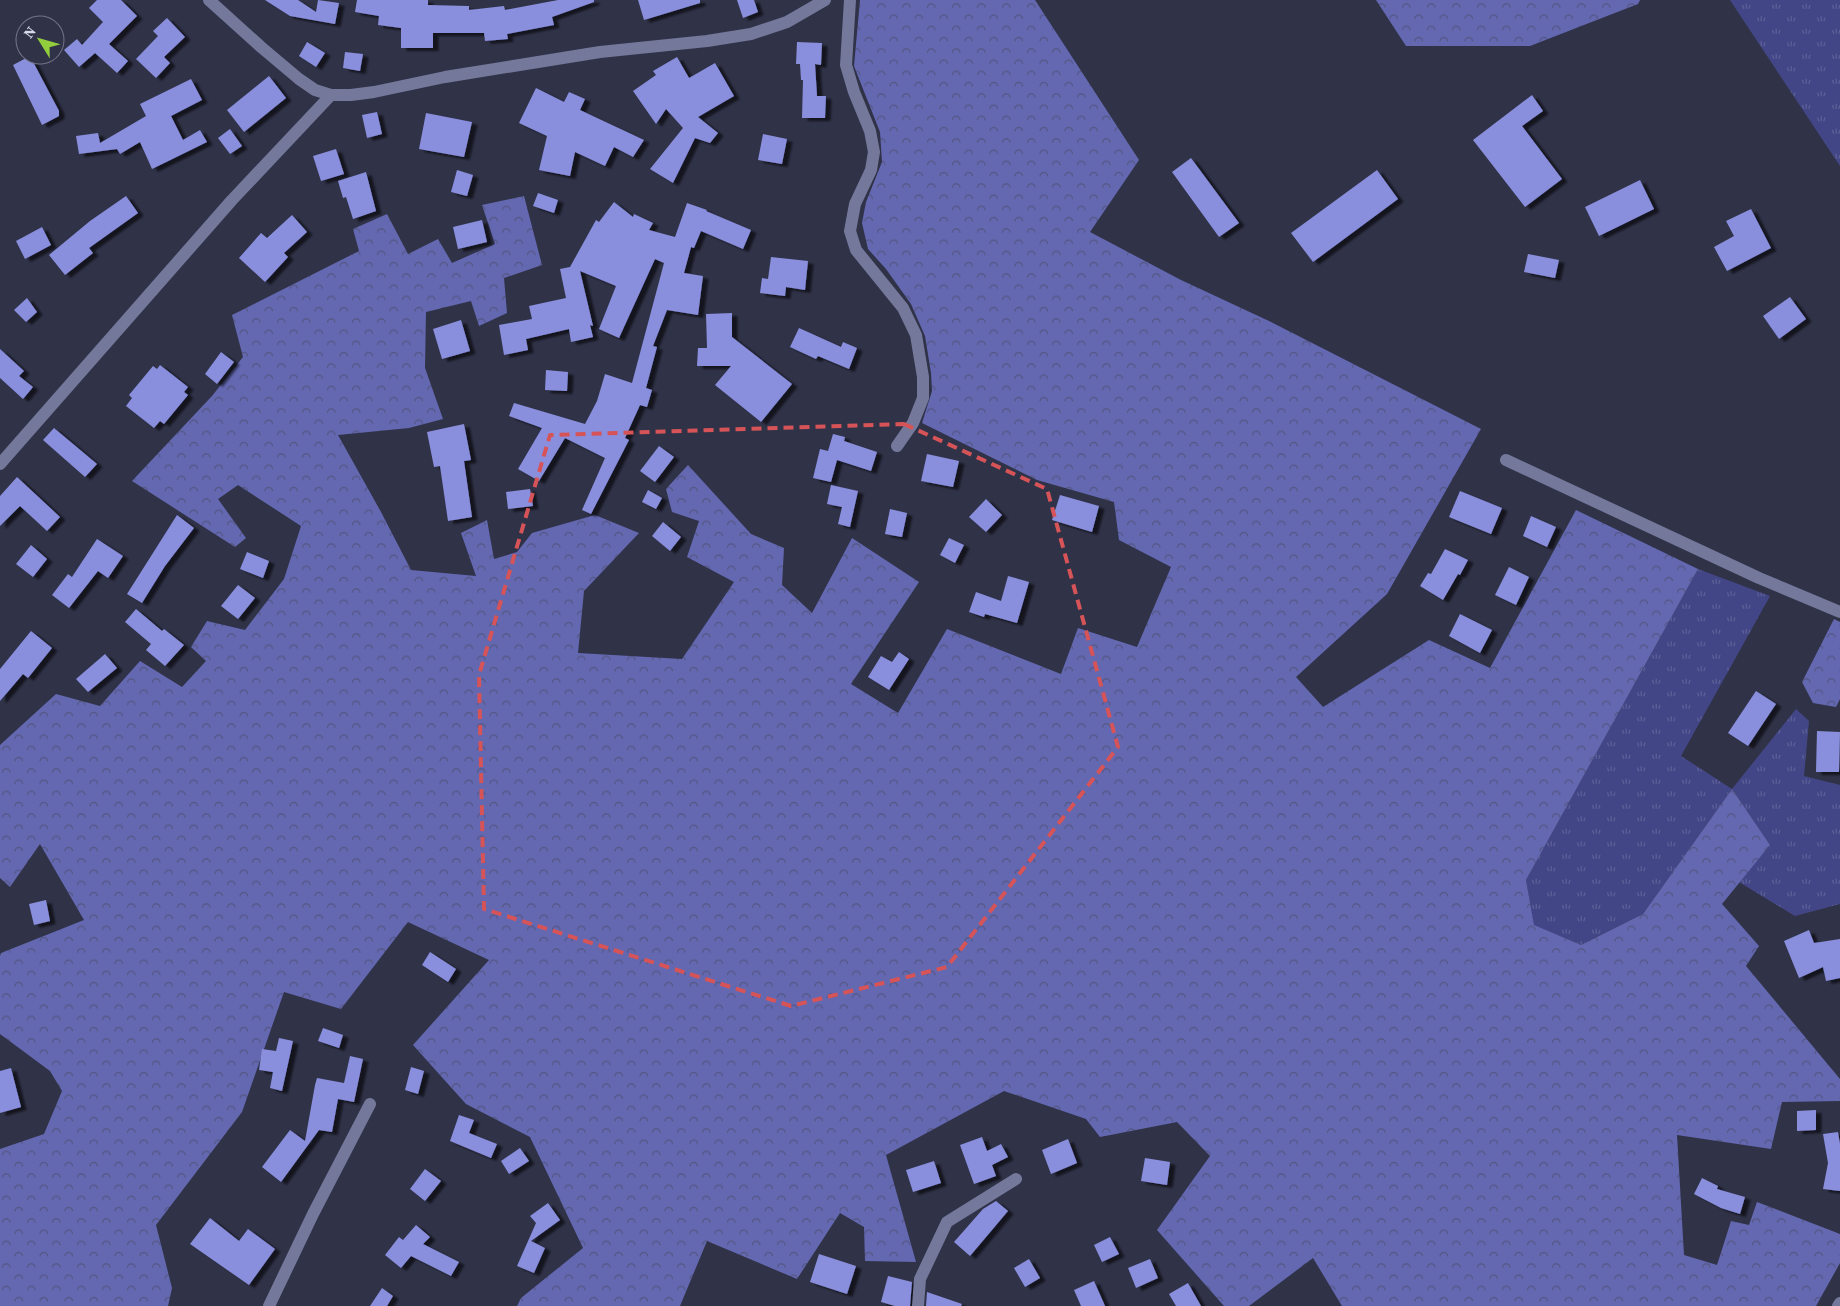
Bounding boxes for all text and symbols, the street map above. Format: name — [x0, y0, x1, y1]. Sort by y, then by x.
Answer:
north arrow — [15, 15, 65, 65]
text: N — [19, 22, 41, 42]

